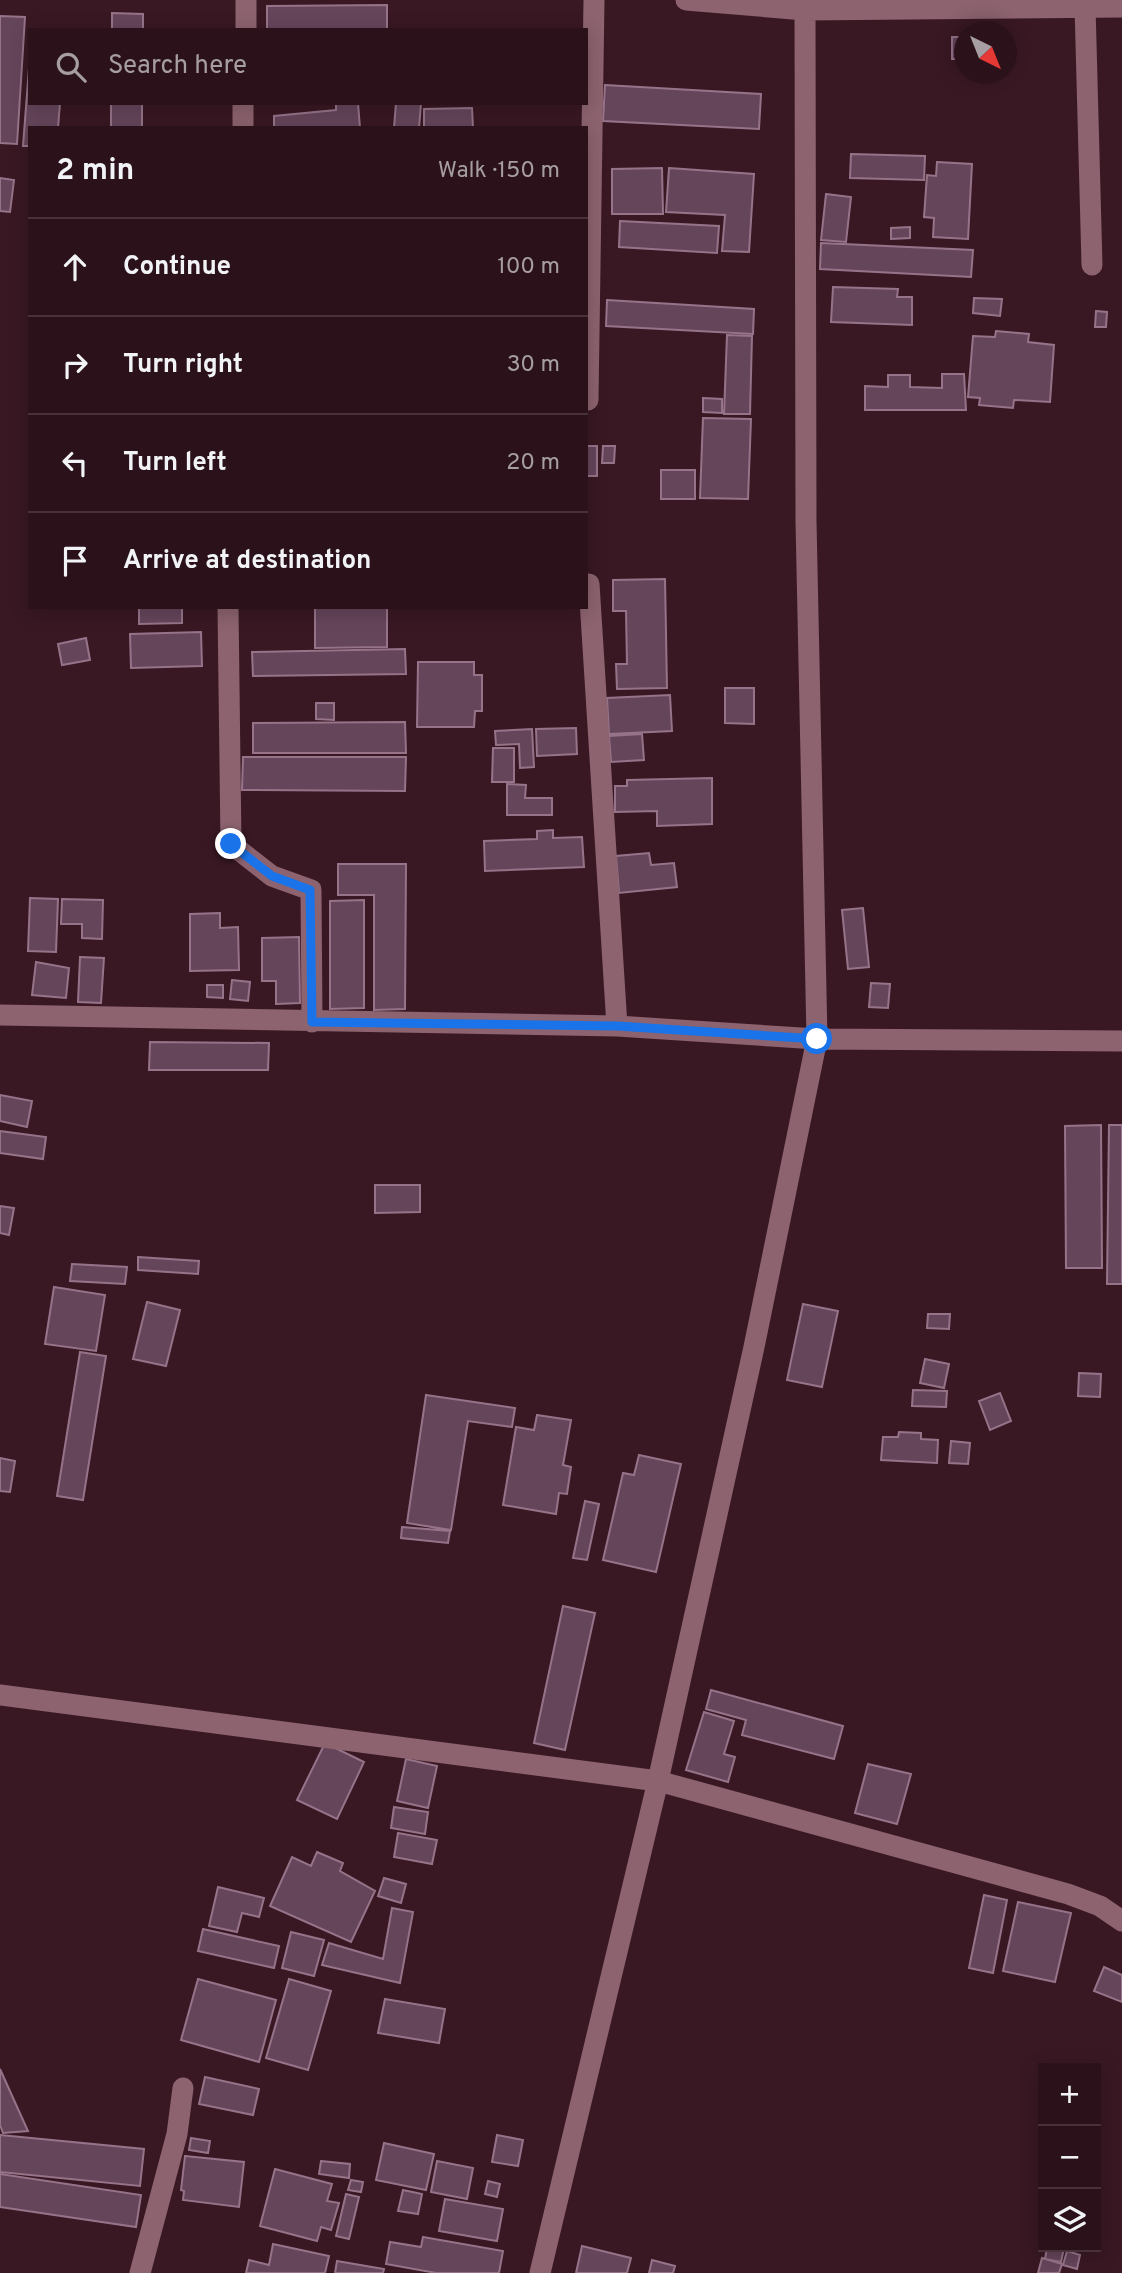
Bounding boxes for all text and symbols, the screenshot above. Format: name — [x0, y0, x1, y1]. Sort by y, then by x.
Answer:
north arrow — [954, 21, 1017, 84]
search box — [28, 28, 588, 105]
icon: search — [52, 48, 90, 86]
text: Search here — [108, 50, 247, 83]
text: 2 min — [56, 153, 134, 190]
text: Walk · 150 m — [438, 157, 560, 186]
icon: ahead — [56, 248, 94, 286]
text: Continue — [123, 251, 231, 284]
text: 100 m — [497, 253, 560, 282]
icon: right — [56, 346, 94, 384]
text: Turn right — [123, 349, 243, 382]
text: 30 m — [507, 351, 560, 380]
icon: left — [56, 444, 94, 482]
text: Turn left — [123, 447, 227, 480]
text: 20 m — [506, 449, 560, 478]
icon: arrive — [56, 542, 94, 580]
text: Arrive at destination — [123, 545, 371, 578]
route end — [215, 828, 246, 859]
route start — [801, 1023, 832, 1054]
map controls — [1038, 2063, 1101, 2252]
button: + — [1038, 2063, 1101, 2126]
button: − — [1038, 2126, 1101, 2189]
button: layers — [1038, 2189, 1101, 2252]

